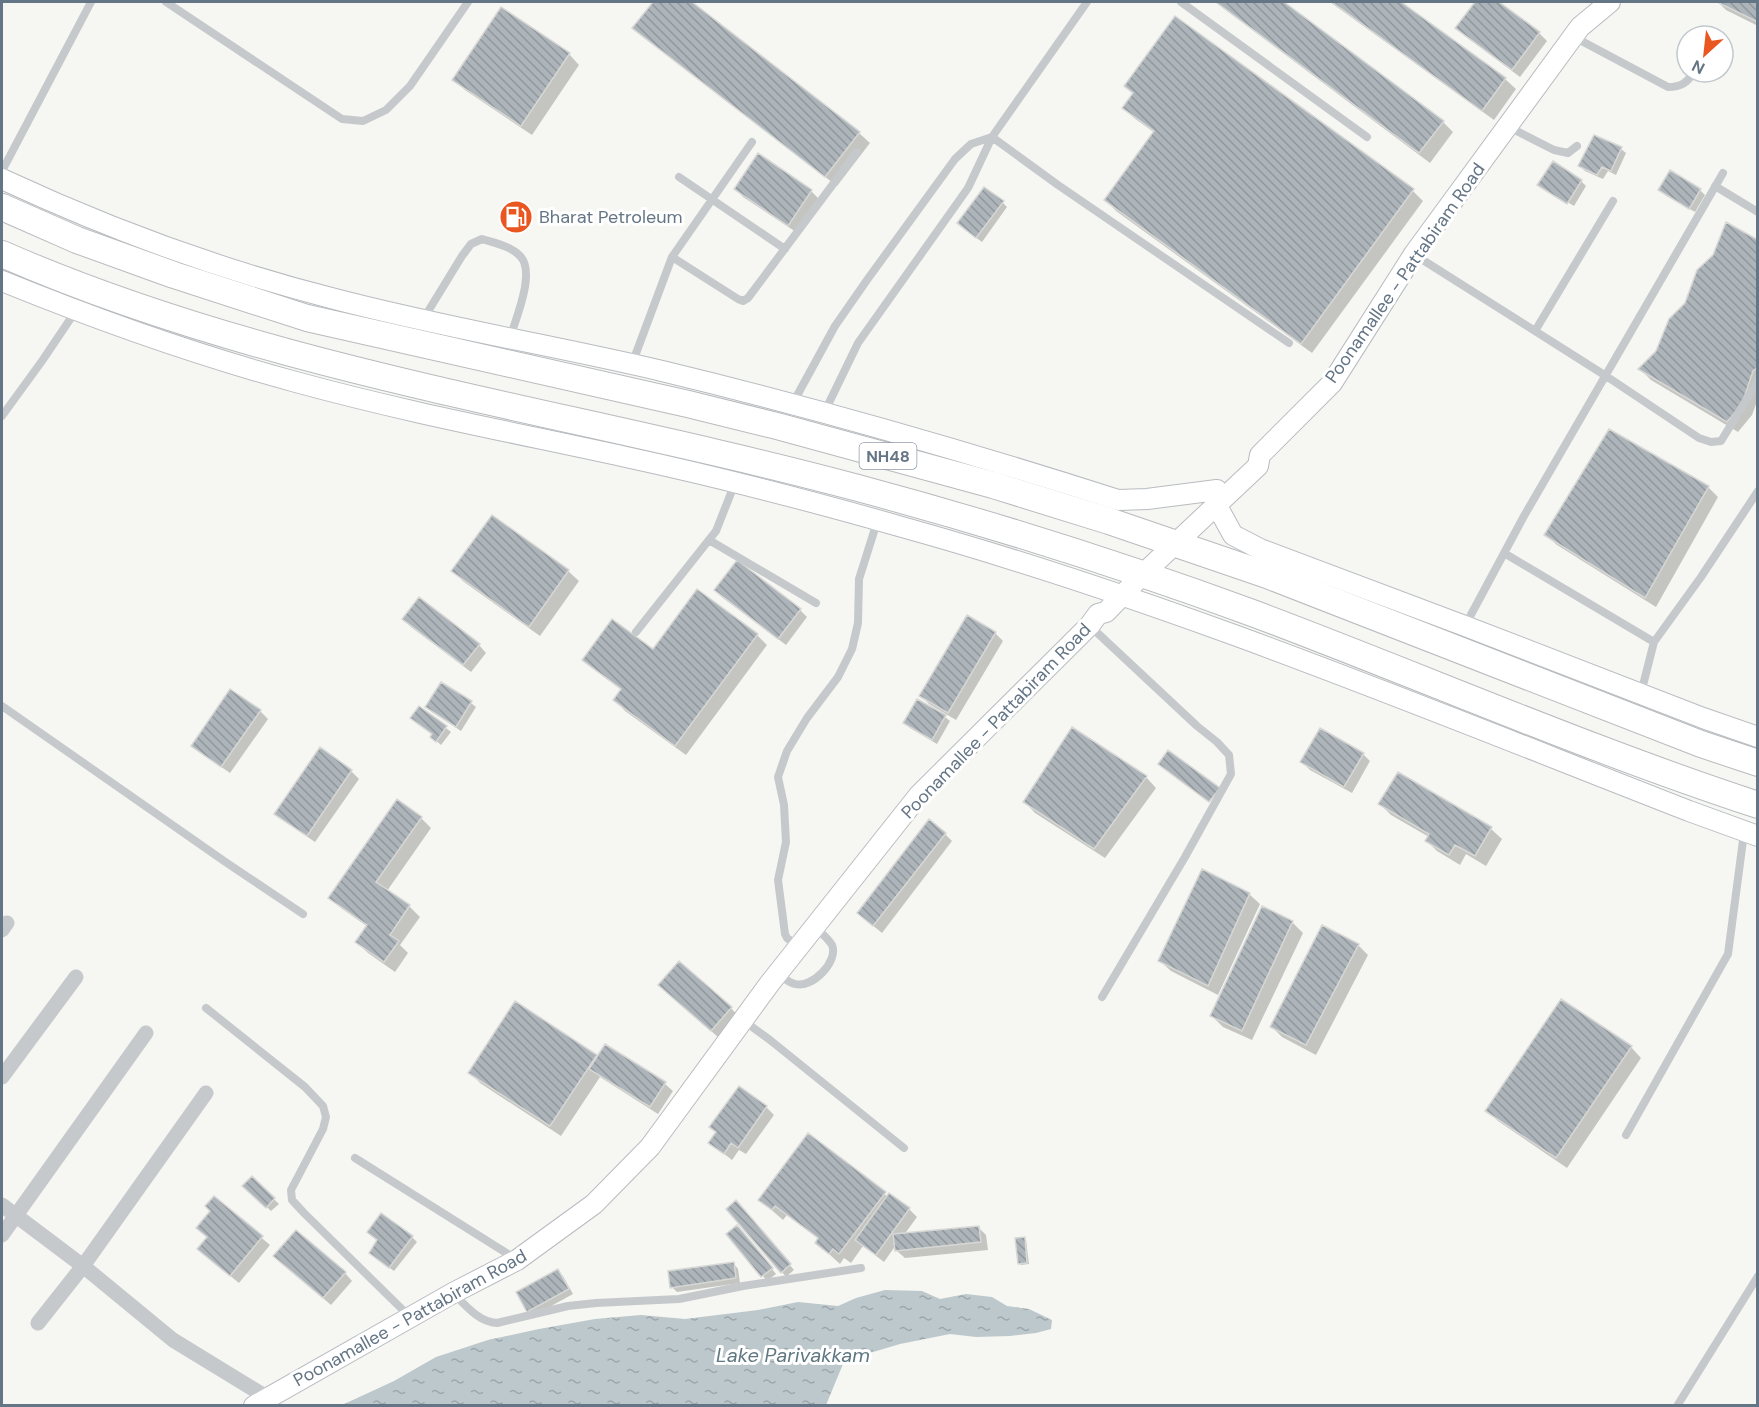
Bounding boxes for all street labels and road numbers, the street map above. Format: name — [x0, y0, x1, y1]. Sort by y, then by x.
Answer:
street label: Poonamallee - Pattabiram Road — [1320, 158, 1490, 388]
road number: NH48 — [860, 443, 916, 469]
street label: Poonamallee - Pattabiram Road — [896, 618, 1096, 824]
street label: Poonamallee - Pattabiram Road — [289, 1244, 531, 1392]

